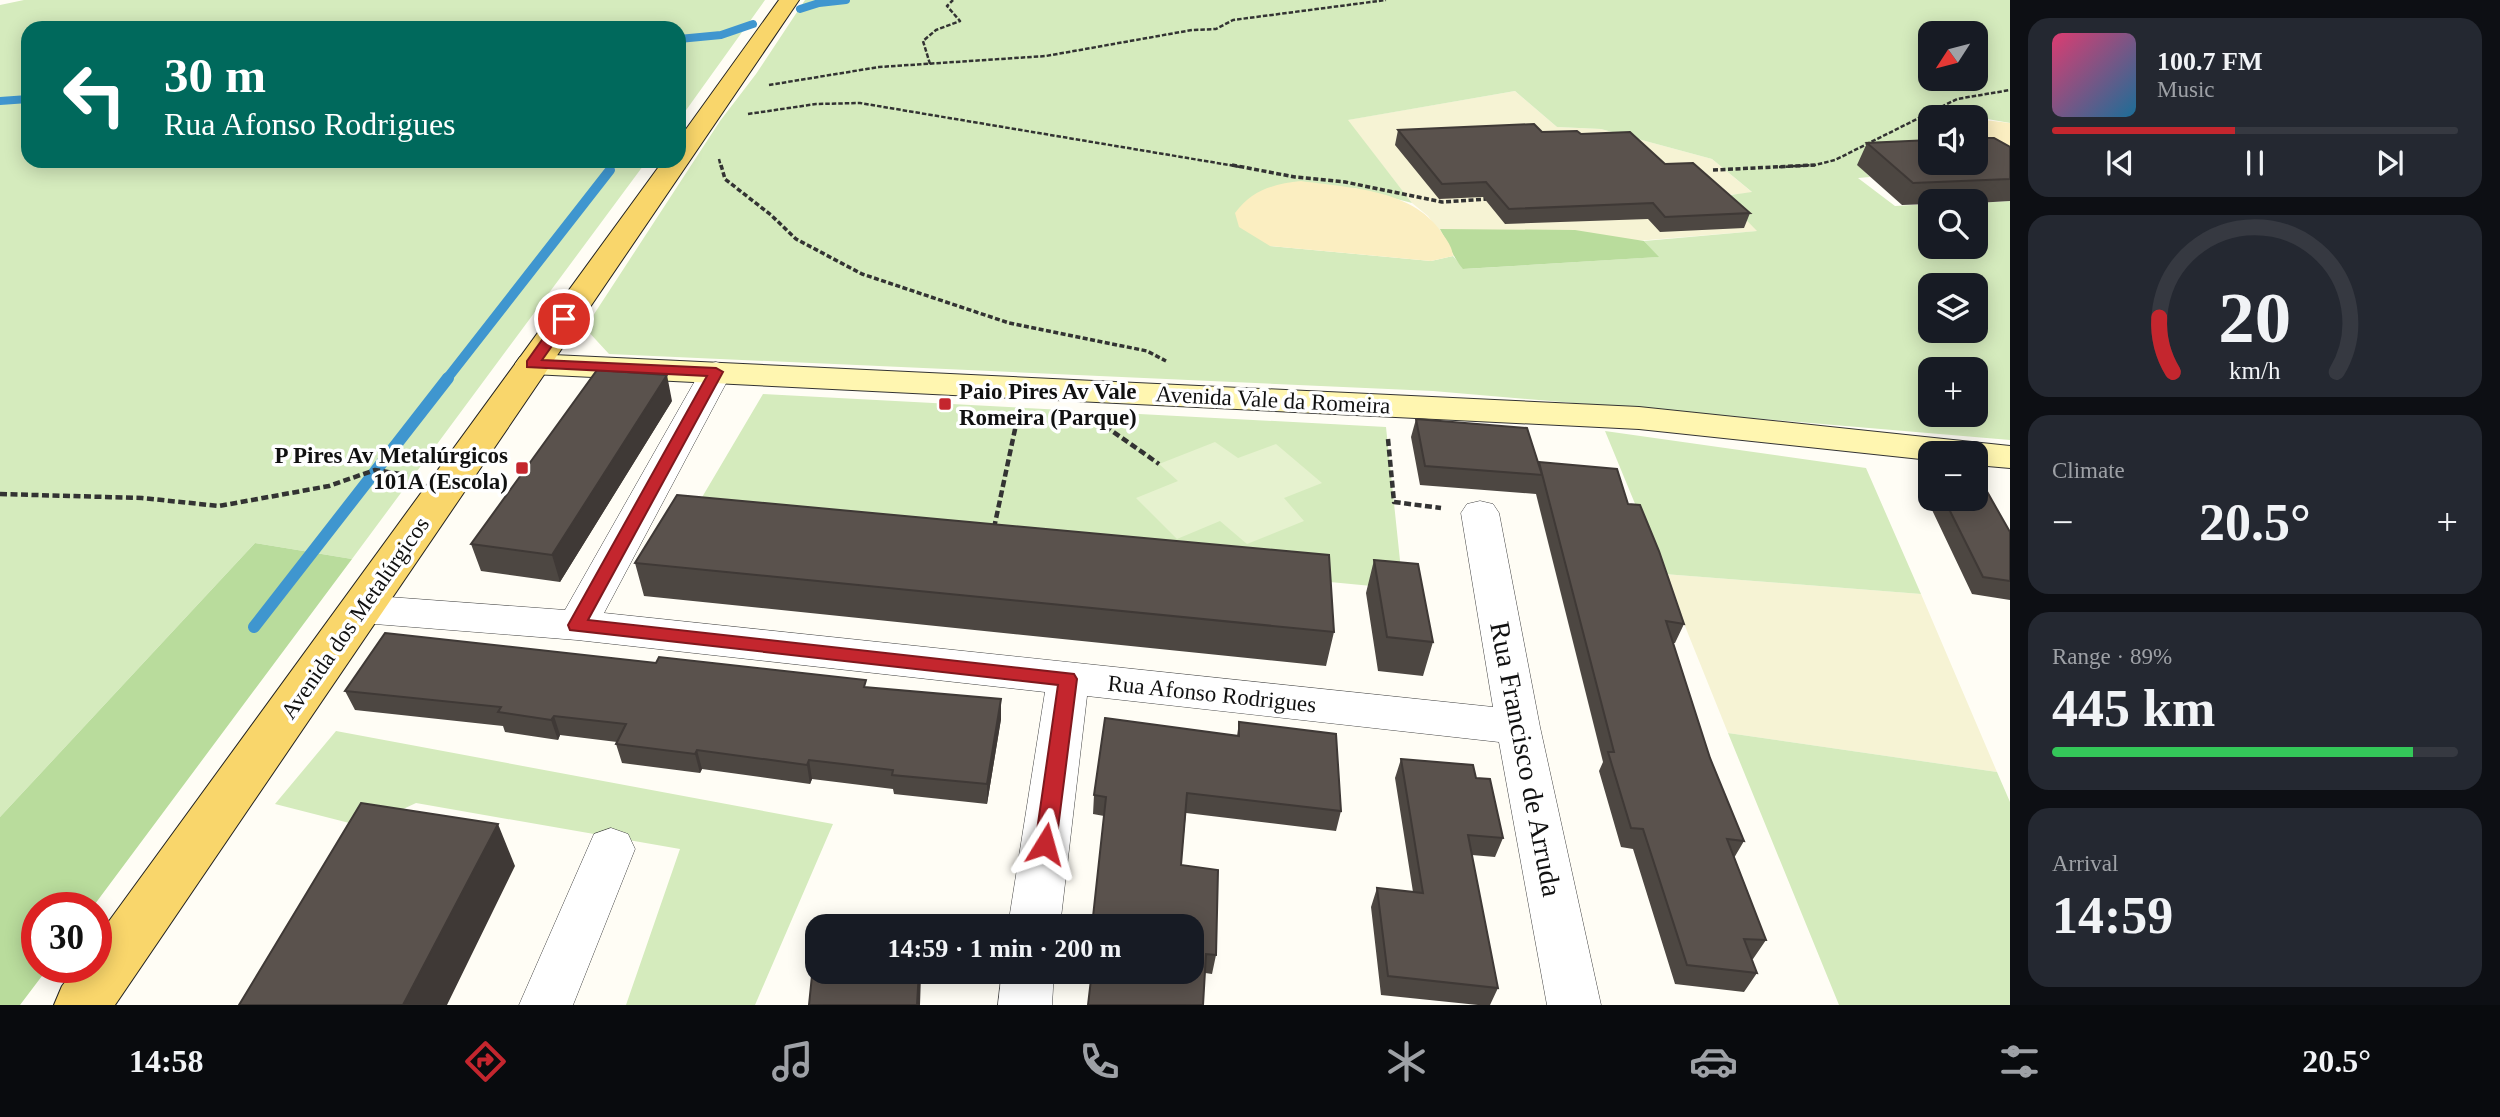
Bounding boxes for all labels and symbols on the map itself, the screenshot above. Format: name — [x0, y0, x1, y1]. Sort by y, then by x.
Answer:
north arrow — [1918, 21, 1988, 91]
pin — [534, 289, 594, 349]
place label: Paio Pires Av Vale Romeira (Parque) — [959, 379, 1137, 430]
street label: Avenida Vale da Romeira — [1155, 381, 1391, 419]
marker: Paio Pires Av Vale Romeira (Parque) — [937, 396, 953, 412]
place label: P Pires Av Metalúrgicos 101A (Escola) — [274, 443, 508, 494]
marker: P Pires Av Metalúrgicos 101A (Escola) — [514, 460, 530, 476]
street label: Avenida dos Metalúrgicos — [276, 512, 434, 724]
street label: Rua Francisco de Arruda — [1484, 619, 1568, 900]
street label: Rua Afonso Rodrigues — [1106, 671, 1318, 717]
position arrow — [1008, 807, 1082, 881]
speed limit sign: 30 — [21, 892, 112, 983]

